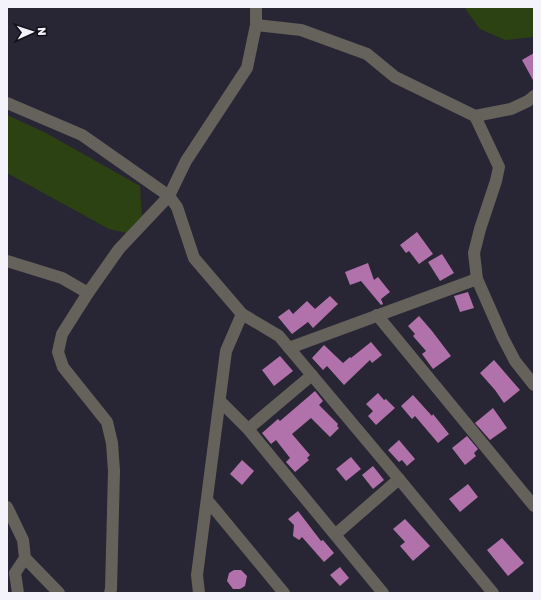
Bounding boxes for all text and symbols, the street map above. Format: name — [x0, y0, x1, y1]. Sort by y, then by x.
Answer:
north arrow — [12, 12, 52, 52]
text: N — [36, 27, 49, 36]

